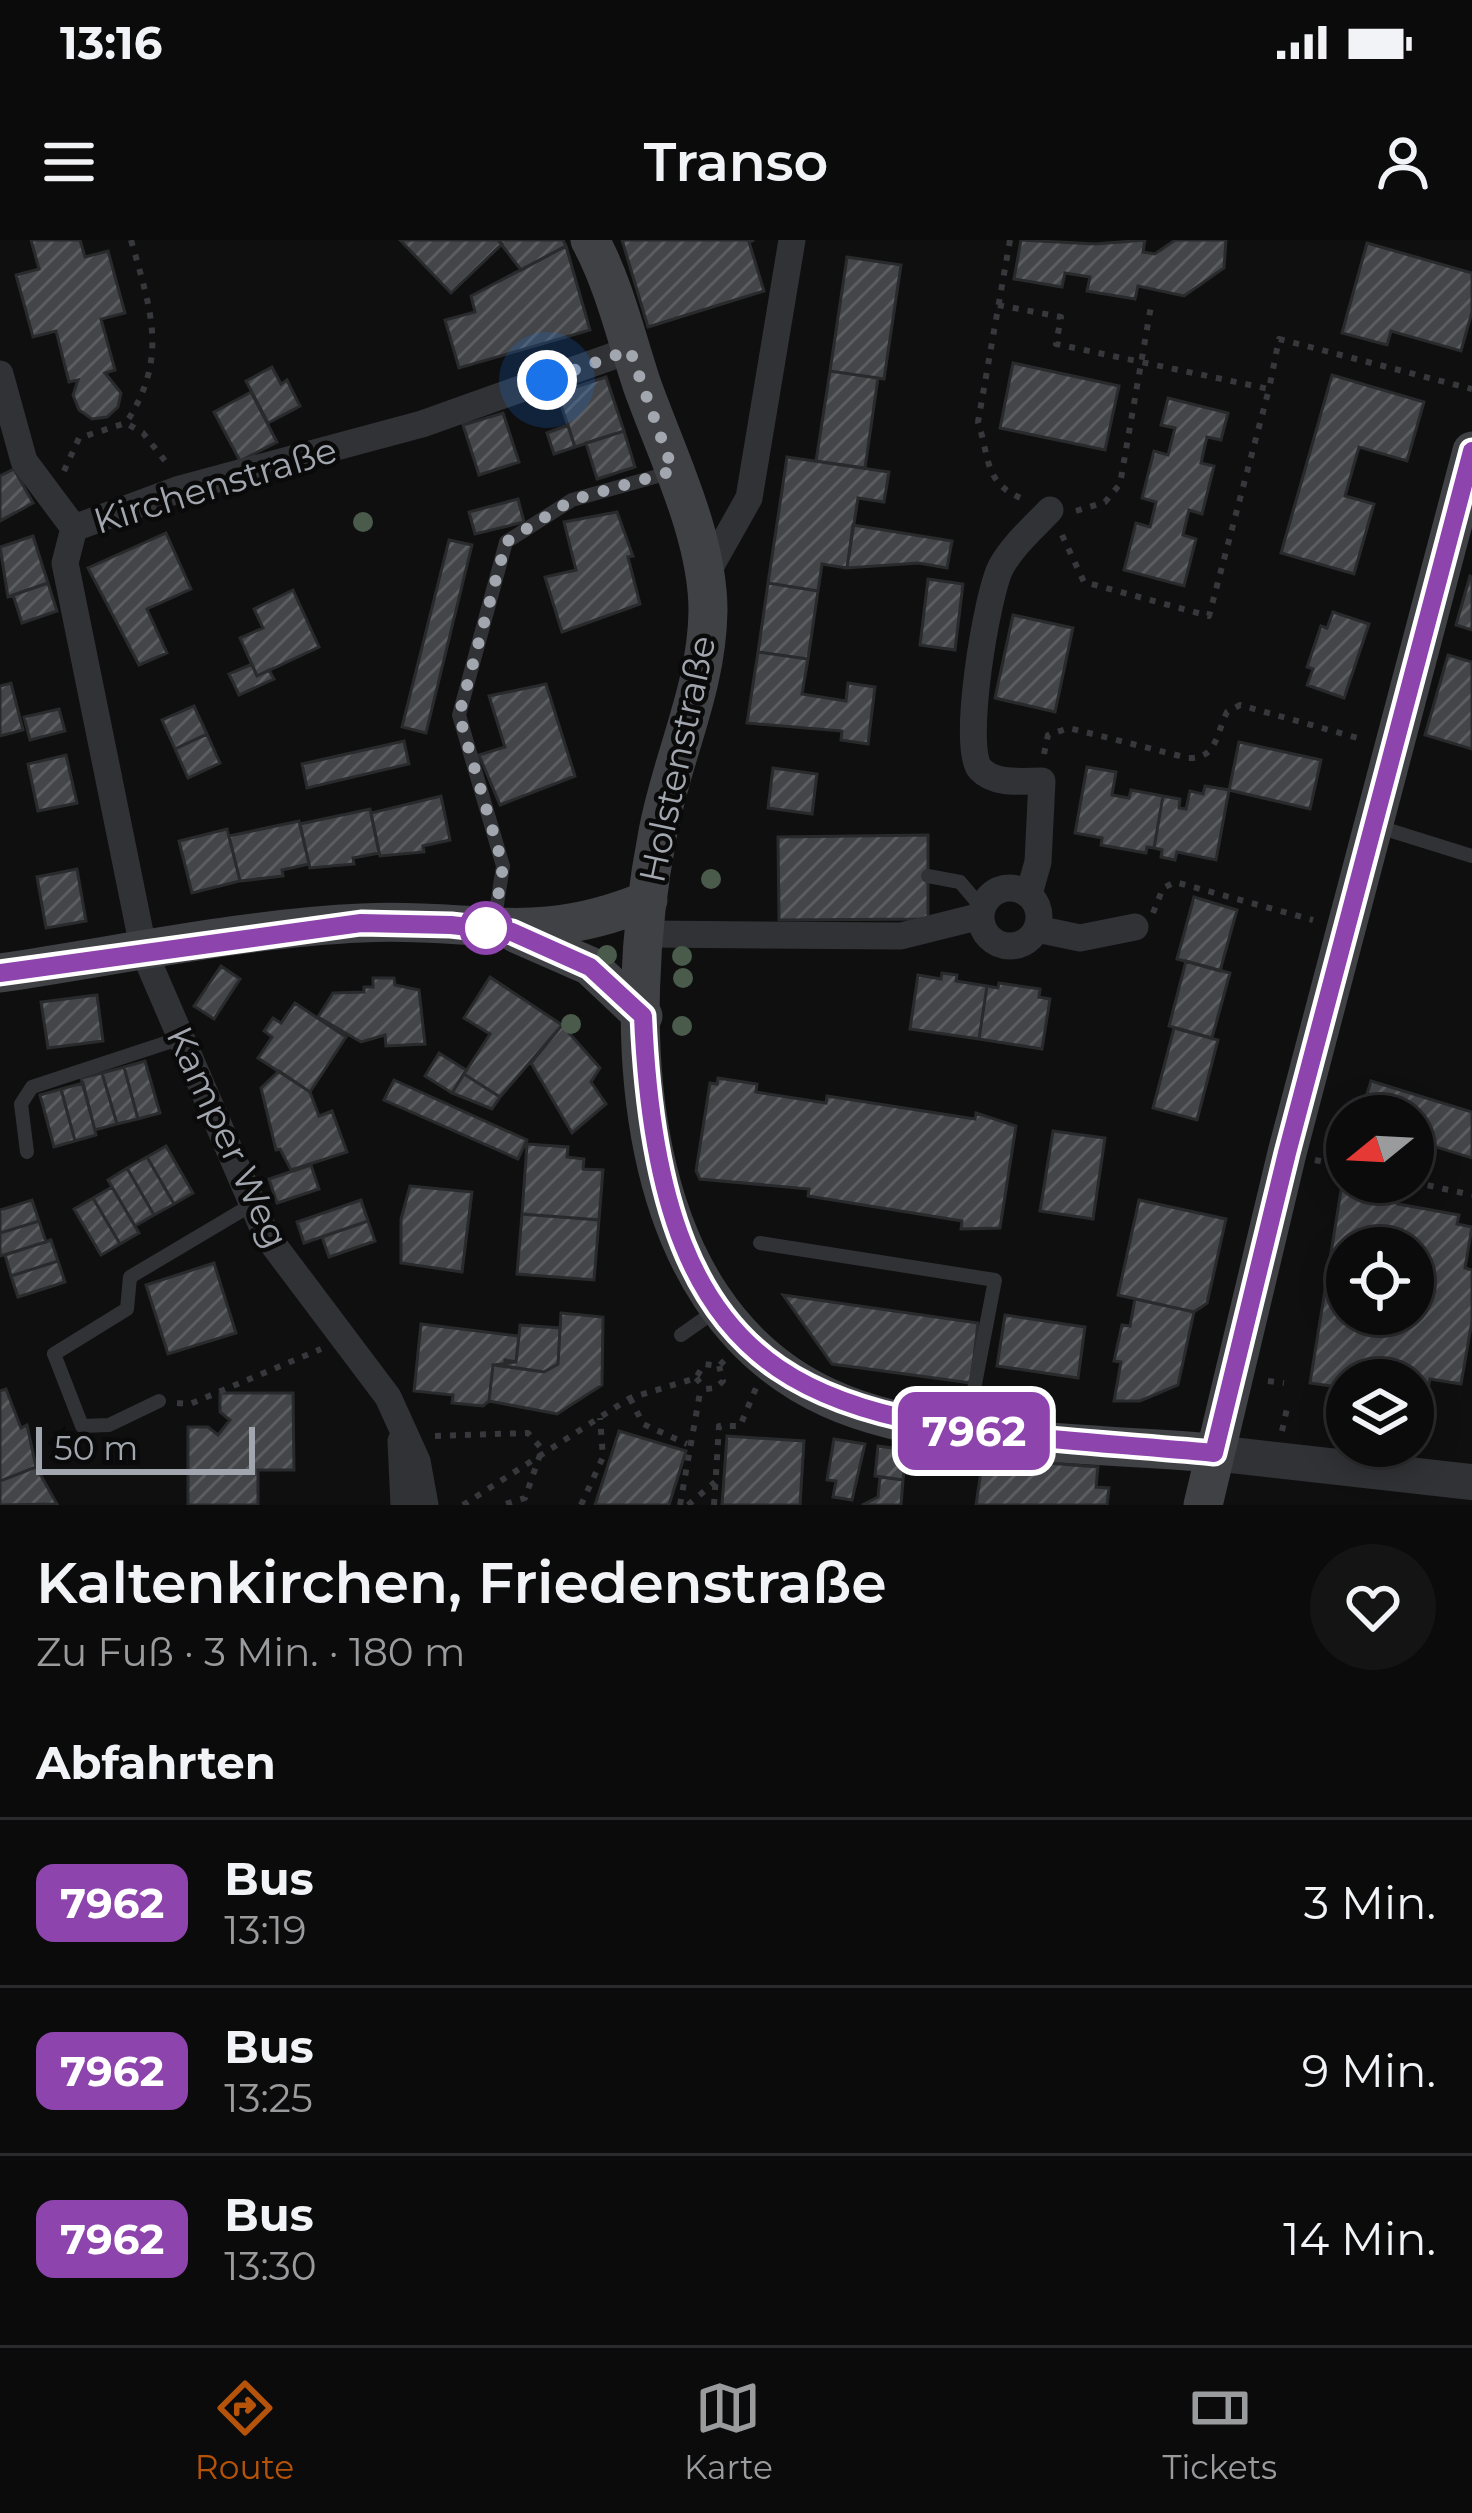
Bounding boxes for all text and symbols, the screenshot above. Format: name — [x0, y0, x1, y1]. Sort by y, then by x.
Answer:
text: 13:16 — [60, 15, 162, 70]
icon: menu — [36, 129, 102, 195]
text: Transo — [644, 129, 828, 195]
icon: person — [1370, 129, 1436, 195]
your location — [517, 350, 577, 410]
street label: Kirchenstraße — [88, 427, 342, 543]
street label: Holstenstraße — [629, 632, 725, 886]
unlabelled marker — [461, 903, 511, 953]
street label: Kamper Weg — [158, 1019, 298, 1255]
north arrow — [1326, 1095, 1434, 1203]
map controls — [1326, 1095, 1434, 1467]
button: locate — [1326, 1227, 1434, 1335]
button: layers — [1326, 1359, 1434, 1467]
line badge: 7962 — [890, 1392, 1058, 1470]
text: 7962 — [922, 1405, 1026, 1457]
scale bar — [36, 1421, 255, 1474]
text: 50 m — [54, 1428, 138, 1468]
button: heart — [1310, 1544, 1436, 1670]
text: Kaltenkirchen, Friedenstraße — [36, 1548, 887, 1617]
text: Zu Fuß · 3 Min. · 180 m — [36, 1628, 465, 1676]
text: Abfahrten — [36, 1735, 276, 1790]
text: Bus — [224, 1851, 314, 1906]
text: 3 Min. — [1304, 1875, 1436, 1930]
text: 7962 — [60, 1877, 164, 1929]
text: 13:19 — [224, 1906, 307, 1954]
text: Bus — [224, 2019, 314, 2074]
text: 9 Min. — [1302, 2043, 1436, 2098]
text: 7962 — [60, 2045, 164, 2097]
text: 13:25 — [224, 2074, 313, 2122]
text: Bus — [224, 2187, 314, 2242]
text: 14 Min. — [1283, 2211, 1436, 2266]
text: 7962 — [60, 2213, 164, 2265]
text: 13:30 — [224, 2242, 317, 2290]
tab: Route — [195, 2375, 294, 2487]
tab: Karte — [684, 2375, 773, 2487]
tab: Tickets — [1163, 2375, 1277, 2487]

